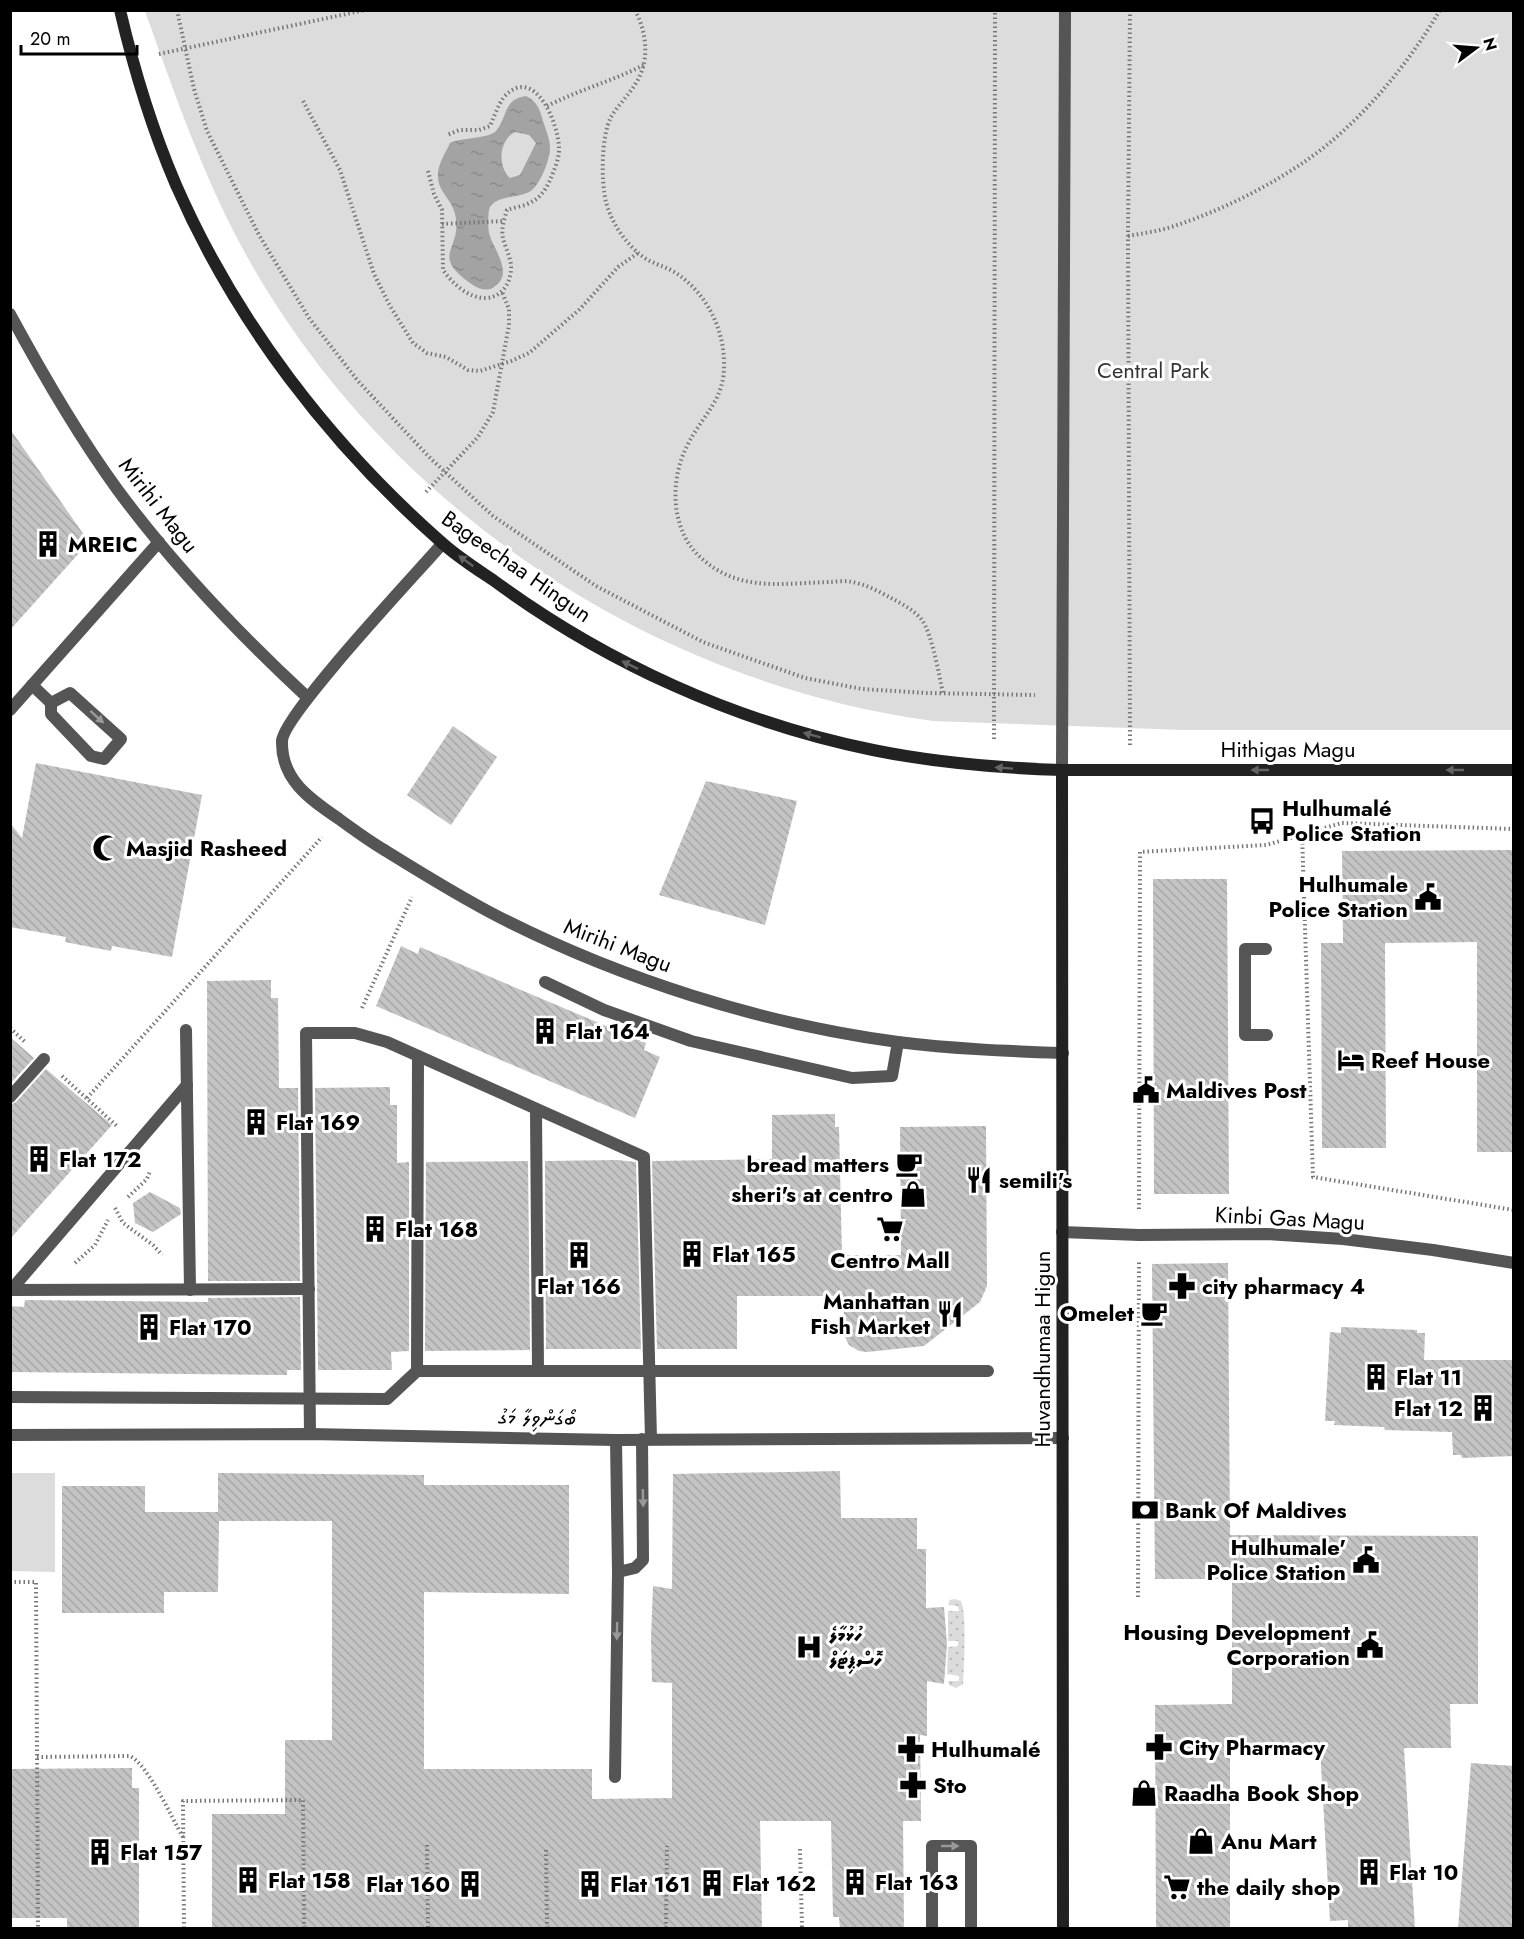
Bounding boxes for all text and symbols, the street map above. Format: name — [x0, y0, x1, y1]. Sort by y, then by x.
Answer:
scale bar — [21, 18, 136, 56]
north arrow — [1446, 18, 1506, 78]
text: 20 m — [30, 26, 70, 52]
text: N — [1477, 35, 1503, 53]
park label: Central Park — [1097, 354, 1209, 386]
street label: Mirihi Magu — [112, 451, 206, 559]
street label: Bageechaa Hingun — [436, 502, 598, 630]
place label: MREIC — [68, 528, 138, 560]
building icon: MREIC — [33, 529, 63, 559]
one-way arrow — [459, 555, 475, 567]
one-way arrow — [622, 661, 639, 670]
one-way arrow — [89, 710, 104, 723]
one-way arrow — [803, 730, 821, 740]
street label: Hithigas Magu — [1220, 733, 1356, 765]
one-way arrow — [994, 763, 1013, 773]
one-way arrow — [1251, 765, 1270, 775]
one-way arrow — [1446, 765, 1465, 775]
place label: Hulhumalé Police Station — [1282, 792, 1421, 849]
bus stop icon: Hulhumalé Police Station — [1247, 806, 1277, 836]
place label: Masjid Rasheed — [126, 832, 287, 864]
mosque icon: Masjid Rasheed — [91, 833, 121, 863]
place label: Hulhumale Police Station — [1269, 868, 1408, 925]
public building icon: Hulhumale Police Station — [1413, 882, 1443, 912]
street label: Mirihi Magu — [559, 910, 677, 980]
place label: Flat 164 — [565, 1015, 650, 1047]
building icon: Flat 164 — [530, 1016, 560, 1046]
place label: Reef House — [1371, 1044, 1490, 1076]
hotel icon: Reef House — [1336, 1045, 1366, 1075]
place label: Maldives Post — [1166, 1074, 1307, 1106]
public building icon: Maldives Post — [1131, 1075, 1161, 1105]
place label: Flat 169 — [276, 1106, 360, 1138]
building icon: Flat 169 — [241, 1107, 271, 1137]
place label: Flat 172 — [59, 1143, 141, 1175]
building icon: Flat 172 — [24, 1144, 54, 1174]
place label: bread matters — [747, 1148, 889, 1180]
cafe icon: bread matters — [894, 1149, 924, 1179]
place label: semili's — [999, 1164, 1072, 1196]
restaurant icon: semili's — [964, 1165, 994, 1195]
place label: sheri's at centro — [731, 1178, 893, 1210]
shop icon: sheri's at centro — [898, 1179, 928, 1209]
street label: Kinbi Gas Magu — [1214, 1198, 1366, 1238]
place label: Flat 168 — [395, 1213, 478, 1245]
building icon: Flat 168 — [360, 1214, 390, 1244]
supermarket icon: Centro Mall — [875, 1214, 905, 1244]
place label: Flat 165 — [712, 1238, 796, 1270]
building icon: Flat 165 — [677, 1239, 707, 1269]
building icon: Flat 166 — [564, 1240, 594, 1270]
place label: Centro Mall — [830, 1244, 950, 1276]
street label: Huvandhumaa Higun — [1026, 1251, 1058, 1447]
place label: Flat 166 — [537, 1270, 621, 1302]
place label: city pharmacy 4 — [1202, 1270, 1365, 1302]
pharmacy icon: city pharmacy 4 — [1167, 1271, 1197, 1301]
place label: Manhattan Fish Market — [810, 1285, 930, 1342]
place label: Omelet — [1060, 1297, 1134, 1329]
cafe icon: Omelet — [1139, 1298, 1169, 1328]
restaurant icon: Manhattan Fish Market — [935, 1299, 965, 1329]
place label: Flat 170 — [169, 1311, 252, 1343]
building icon: Flat 170 — [134, 1312, 164, 1342]
place label: Flat 11 — [1396, 1361, 1462, 1393]
building icon: Flat 11 — [1361, 1362, 1391, 1392]
place label: Flat 12 — [1394, 1392, 1463, 1424]
building icon: Flat 12 — [1468, 1393, 1498, 1423]
street label: ބޯގަންވިލާ މަގު — [497, 1400, 576, 1434]
one-way arrow — [638, 1488, 648, 1507]
place label: Bank Of Maldives — [1165, 1494, 1347, 1526]
bank icon: Bank Of Maldives — [1130, 1495, 1160, 1525]
place label: Hulhumale' Police Station — [1207, 1531, 1346, 1588]
public building icon: Hulhumale' Police Station — [1351, 1545, 1381, 1575]
place label: Housing Development Corporation — [1123, 1616, 1350, 1673]
place label: ހުޅުމާލެ ހޮސްޕިޓަލް — [828, 1618, 884, 1675]
one-way arrow — [613, 1621, 622, 1640]
public building icon: Housing Development Corporation — [1355, 1630, 1385, 1660]
hospital icon: ހުޅުމާލެ ހޮސްޕިޓަލް — [794, 1632, 824, 1662]
place label: City Pharmacy — [1179, 1731, 1325, 1763]
pharmacy icon: City Pharmacy — [1144, 1732, 1174, 1762]
place label: Hulhumalé — [931, 1733, 1041, 1765]
pharmacy icon: Hulhumalé — [896, 1734, 926, 1764]
place label: Sto — [933, 1769, 967, 1801]
pharmacy icon: Sto — [898, 1770, 928, 1800]
place label: Raadha Book Shop — [1164, 1777, 1359, 1809]
shop icon: Raadha Book Shop — [1129, 1778, 1159, 1808]
place label: Anu Mart — [1220, 1825, 1317, 1857]
shop icon: Anu Mart — [1186, 1826, 1216, 1856]
place label: Flat 157 — [120, 1836, 203, 1868]
building icon: Flat 157 — [85, 1837, 115, 1867]
one-way arrow — [941, 1841, 960, 1851]
place label: Flat 10 — [1389, 1856, 1458, 1888]
building icon: Flat 10 — [1354, 1857, 1384, 1887]
place label: Flat 158 — [268, 1864, 351, 1896]
building icon: Flat 158 — [233, 1865, 263, 1895]
place label: Flat 163 — [875, 1866, 958, 1898]
place label: Flat 162 — [732, 1867, 816, 1899]
building icon: Flat 163 — [840, 1867, 870, 1897]
place label: Flat 160 — [366, 1868, 450, 1900]
place label: Flat 161 — [610, 1868, 691, 1900]
building icon: Flat 162 — [697, 1868, 727, 1898]
building icon: Flat 160 — [455, 1869, 485, 1899]
building icon: Flat 161 — [575, 1869, 605, 1899]
place label: the daily shop — [1197, 1871, 1340, 1903]
supermarket icon: the daily shop — [1162, 1872, 1192, 1902]

